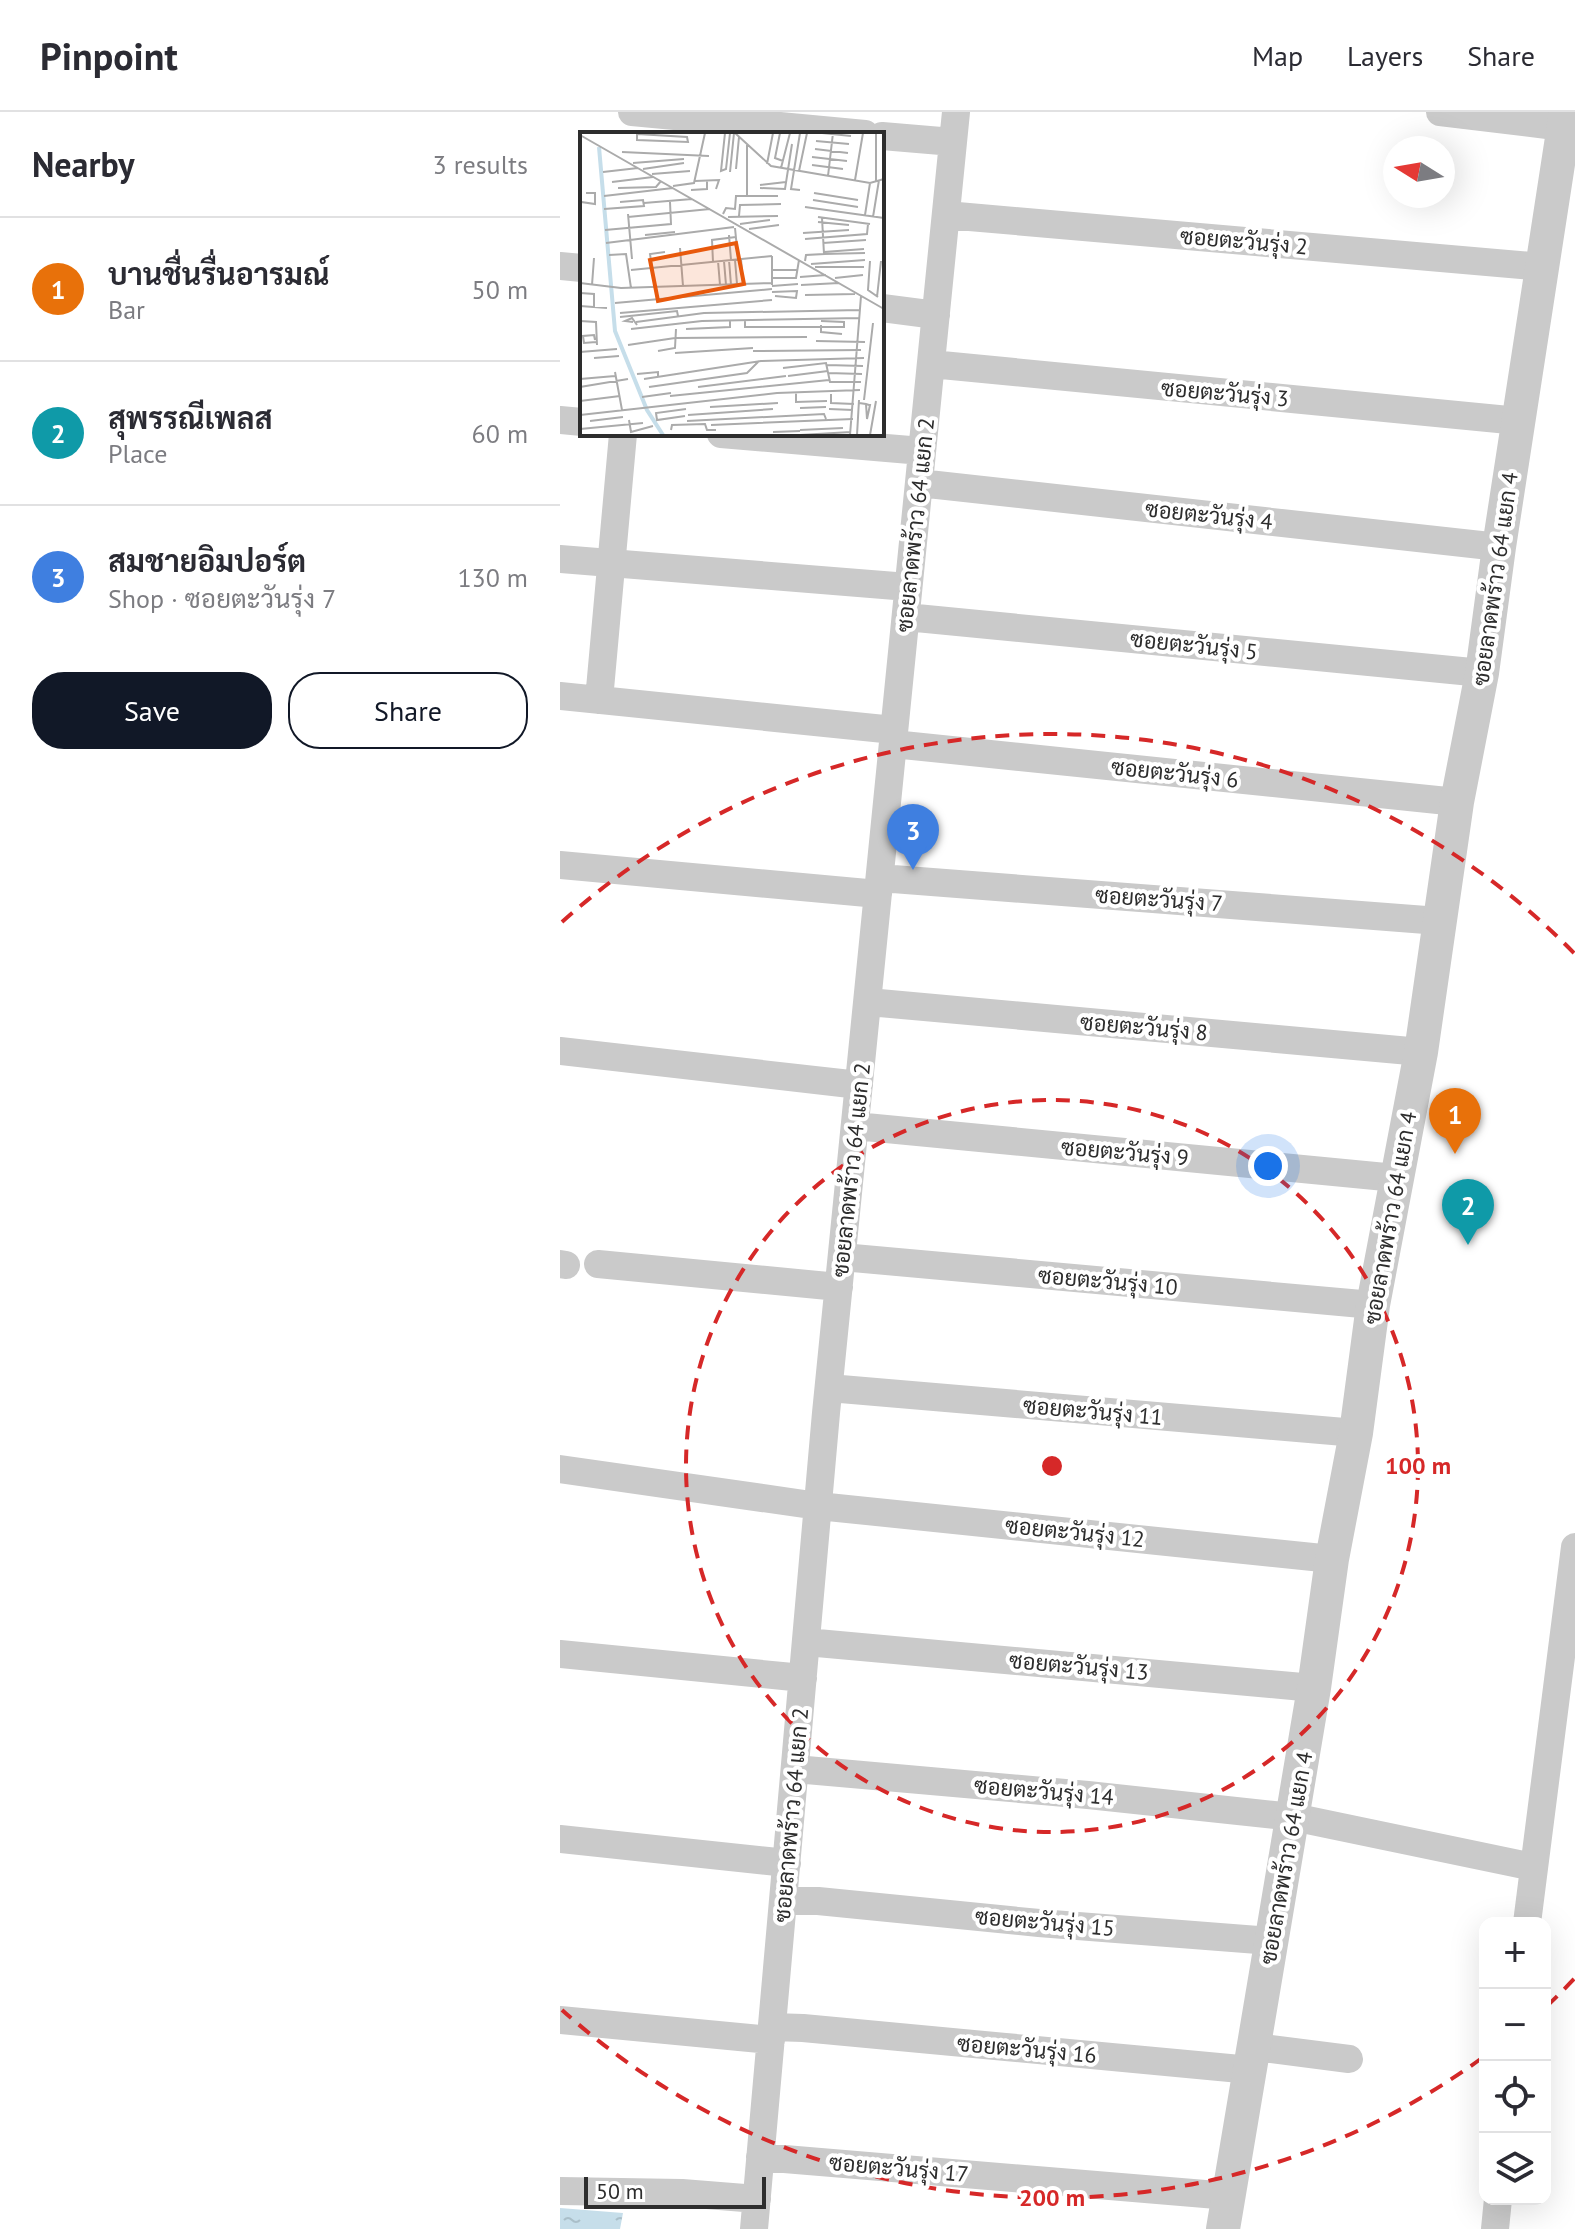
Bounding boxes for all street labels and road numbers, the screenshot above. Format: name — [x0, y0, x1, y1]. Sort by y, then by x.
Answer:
street label: ซอยตะวันรุ่ง 2 — [1179, 221, 1309, 263]
street label: ซอยตะวันรุ่ง 3 — [1160, 373, 1290, 415]
street label: ซอยลาดพร้าว 64 แยก 2 — [890, 416, 940, 634]
street label: ซอยลาดพร้าว 64 แยก 4 — [1466, 470, 1524, 688]
street label: ซอยตะวันรุ่ง 4 — [1144, 494, 1274, 538]
street label: ซอยตะวันรุ่ง 5 — [1129, 624, 1259, 668]
street label: ซอยตะวันรุ่ง 6 — [1110, 752, 1240, 796]
street label: ซอยตะวันรุ่ง 7 — [1094, 881, 1224, 919]
street label: ซอยตะวันรุ่ง 8 — [1079, 1007, 1209, 1049]
street label: ซอยลาดพร้าว 64 แยก 2 — [826, 1061, 876, 1279]
street label: ซอยลาดพร้าว 64 แยก 4 — [1358, 1109, 1423, 1327]
street label: ซอยตะวันรุ่ง 9 — [1060, 1132, 1190, 1174]
street label: ซอยตะวันรุ่ง 10 — [1037, 1261, 1179, 1303]
street label: ซอยตะวันรุ่ง 11 — [1022, 1391, 1164, 1433]
street label: ซอยตะวันรุ่ง 12 — [1004, 1511, 1146, 1555]
street label: ซอยตะวันรุ่ง 13 — [1008, 1646, 1150, 1688]
street label: ซอยลาดพร้าว 64 แยก 2 — [768, 1706, 814, 1924]
street label: ซอยลาดพร้าว 64 แยก 4 — [1254, 1749, 1319, 1967]
street label: ซอยตะวันรุ่ง 14 — [973, 1771, 1115, 1813]
street label: ซอยตะวันรุ่ง 15 — [974, 1902, 1116, 1944]
street label: ซอยตะวันรุ่ง 16 — [956, 2029, 1098, 2071]
street label: ซอยตะวันรุ่ง 17 — [828, 2148, 970, 2190]

